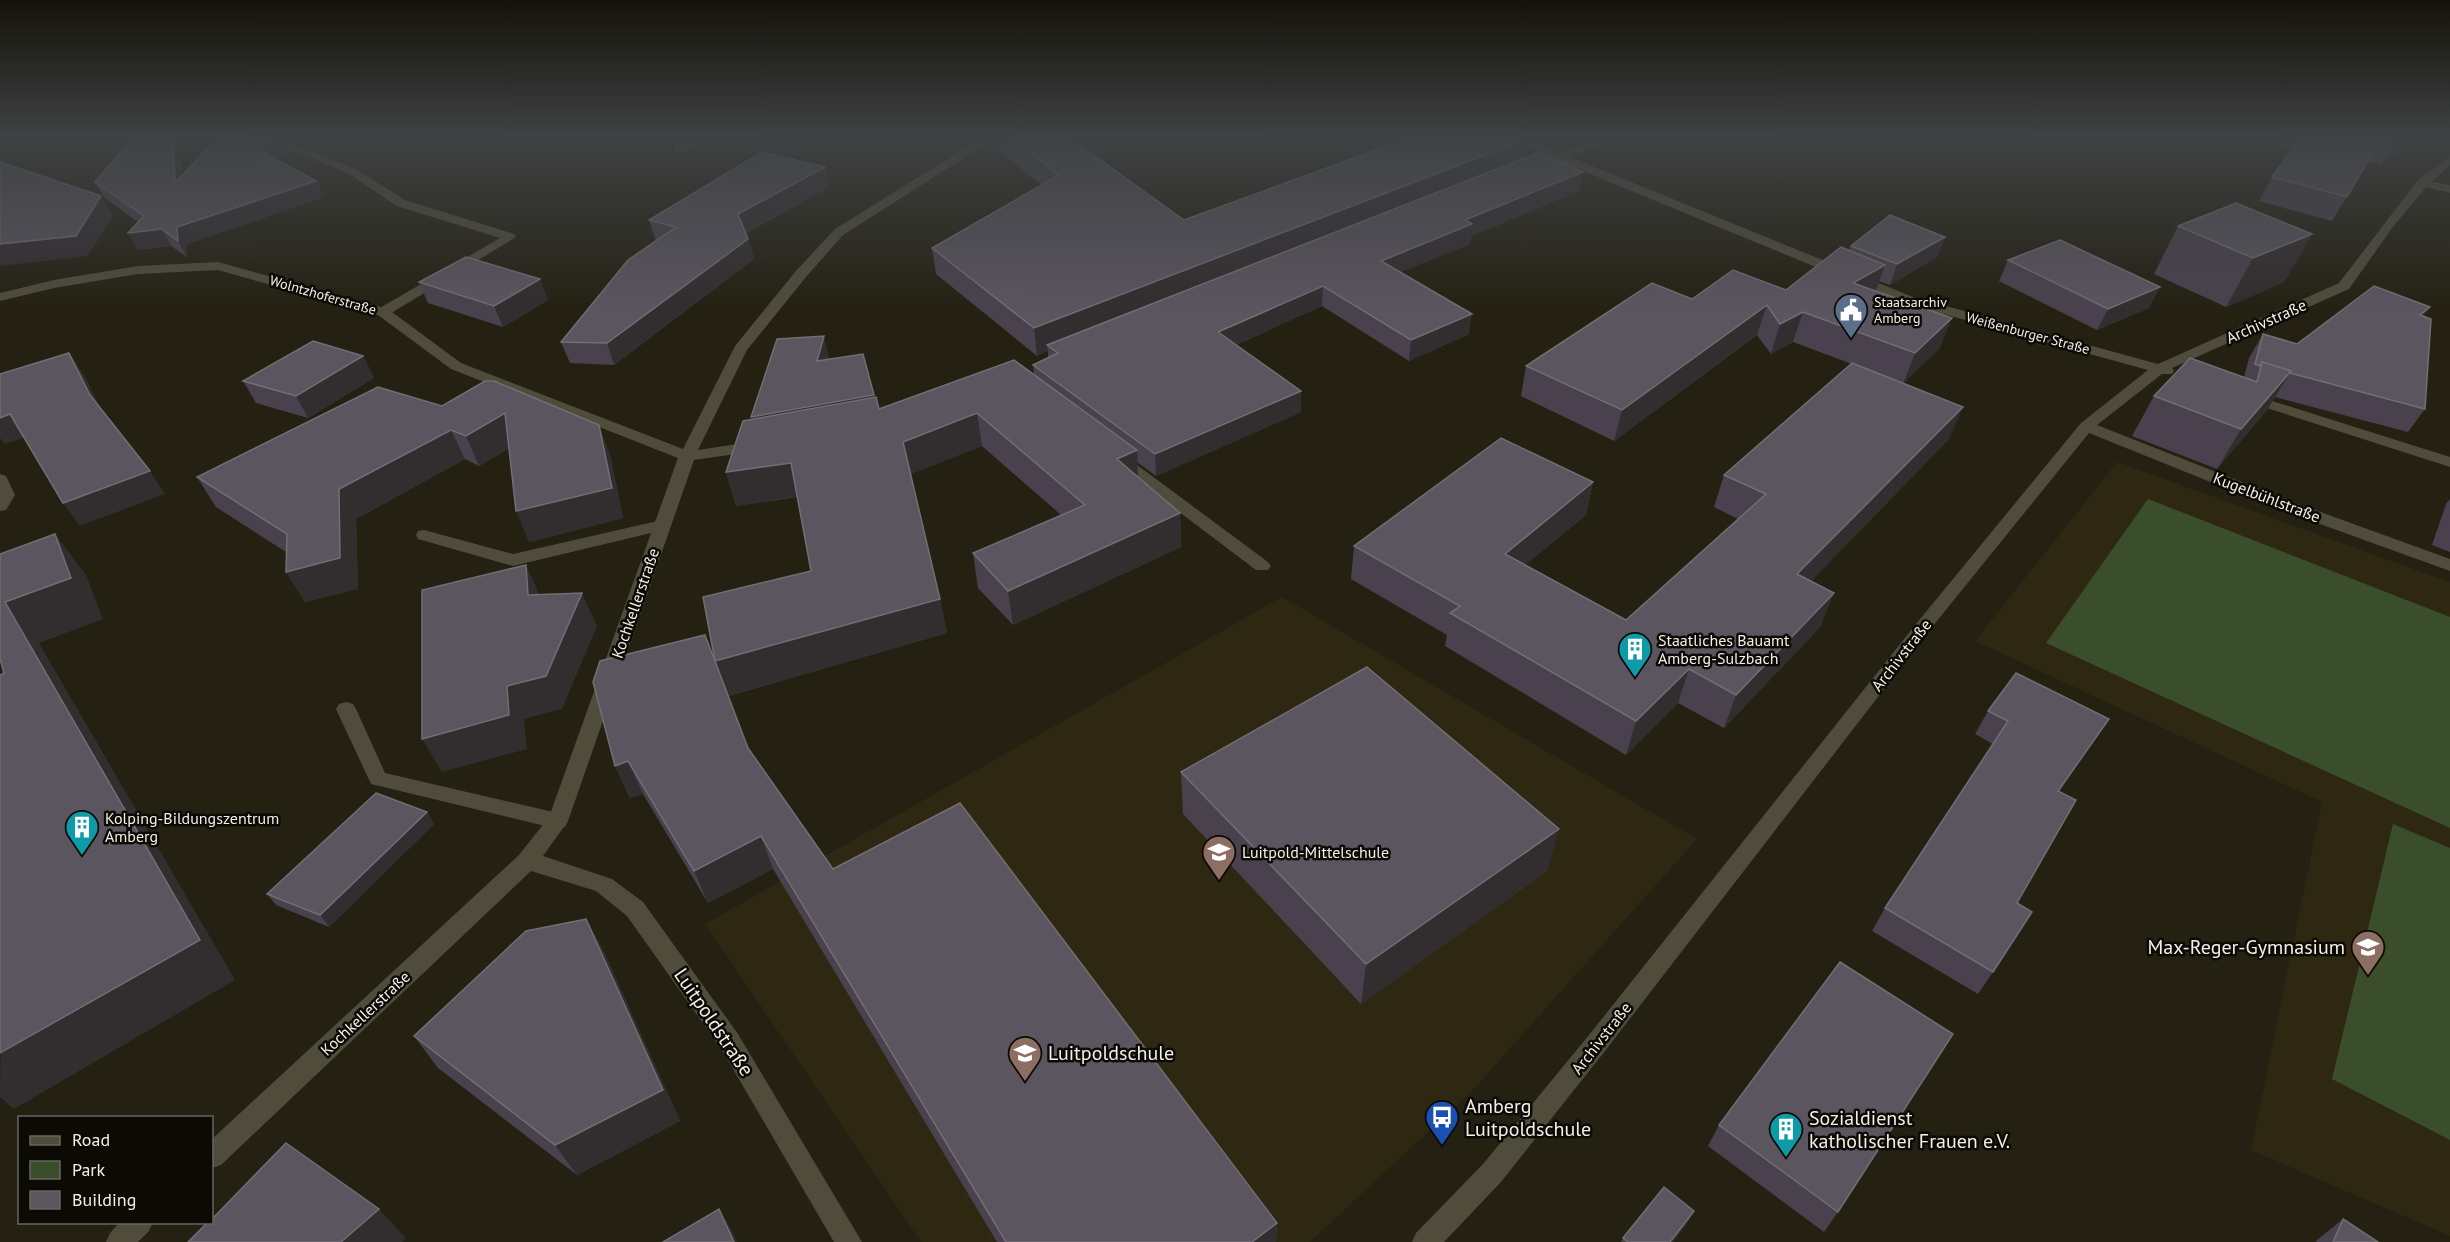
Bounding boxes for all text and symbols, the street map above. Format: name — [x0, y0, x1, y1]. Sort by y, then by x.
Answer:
street label: Wolntzhoferstraße — [268, 271, 378, 319]
public building icon: Staatsarchiv Amberg — [1833, 292, 1869, 339]
place label: Staatsarchiv Amberg — [1874, 293, 1947, 327]
street label: Archivstraße — [2223, 294, 2309, 348]
street label: Weißenburger Straße — [1964, 308, 2092, 358]
street label: Kugelbühlstraße — [2211, 467, 2323, 527]
street label: Kochkellerstraße — [607, 545, 663, 661]
street label: Archivstraße — [1867, 615, 1935, 695]
place label: Staatliches Bauamt Amberg-Sulzbach — [1658, 630, 1790, 668]
building icon: Staatliches Bauamt Amberg-Sulzbach — [1617, 631, 1653, 678]
place label: Kolping-Bildungszentrum Amberg — [105, 808, 279, 846]
building icon: Kolping-Bildungszentrum Amberg — [64, 809, 100, 856]
school or university icon: Luitpold-Mittelschule — [1201, 834, 1237, 881]
place label: Luitpold-Mittelschule — [1242, 842, 1389, 862]
school or university icon: Max-Reger-Gymnasium — [2350, 929, 2386, 976]
place label: Max-Reger-Gymnasium — [2147, 934, 2345, 960]
street label: Luitpoldstraße — [668, 963, 760, 1081]
street label: Kochkellerstraße — [316, 966, 414, 1060]
street label: Archivstraße — [1567, 998, 1635, 1078]
school or university icon: Luitpoldschule — [1007, 1035, 1043, 1082]
place label: Luitpoldschule — [1048, 1040, 1174, 1066]
place label: Amberg Luitpoldschule — [1465, 1093, 1591, 1142]
bus stop icon: Amberg Luitpoldschule — [1424, 1099, 1460, 1146]
place label: Sozialdienst katholischer Frauen e.V. — [1809, 1105, 2010, 1154]
building icon: Sozialdienst katholischer Frauen e.V. — [1768, 1111, 1804, 1158]
legend — [18, 1116, 213, 1224]
text: Road — [72, 1128, 110, 1151]
text: Park — [72, 1158, 105, 1181]
text: Building — [72, 1188, 136, 1211]

